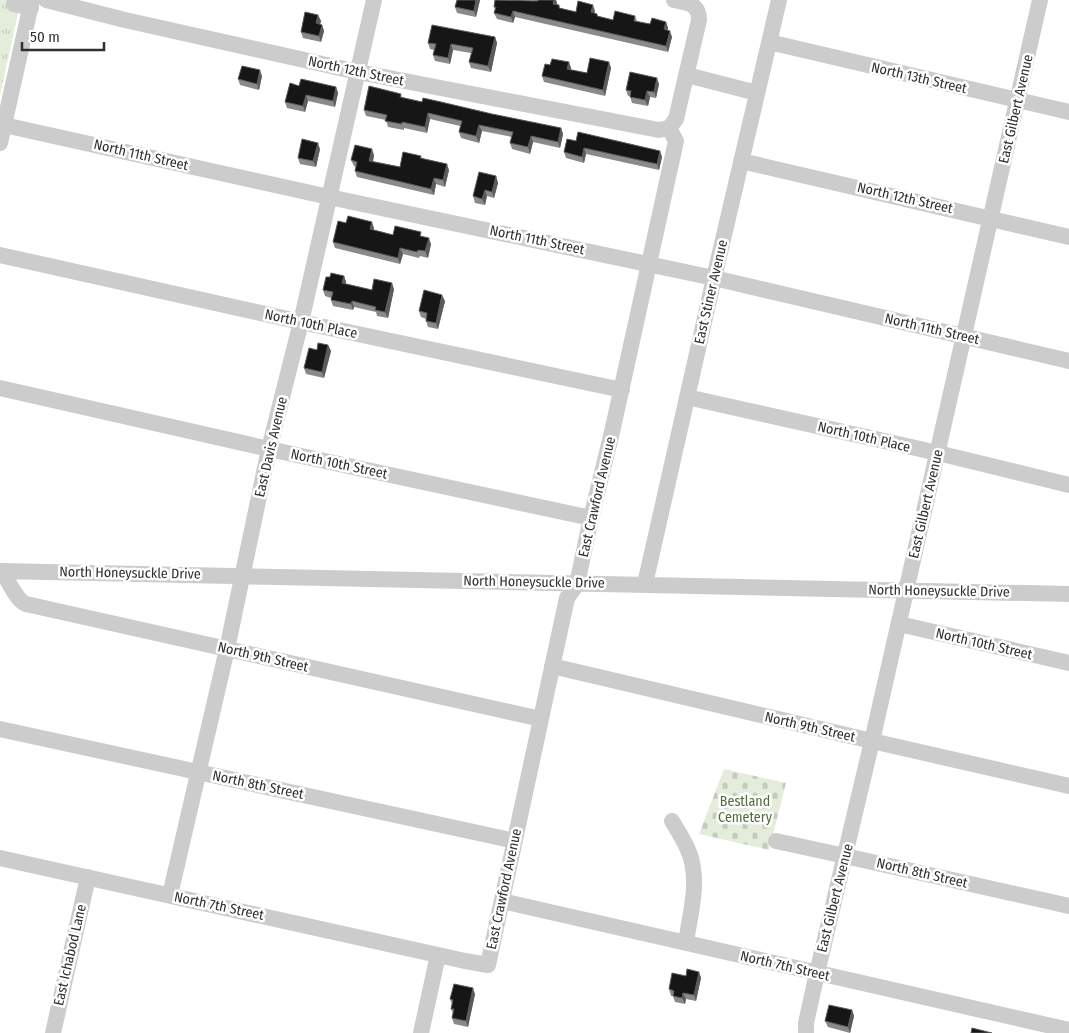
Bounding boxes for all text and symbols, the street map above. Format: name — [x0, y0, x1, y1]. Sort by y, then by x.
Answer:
scale bar — [22, 20, 105, 52]
text: 50 m — [30, 28, 60, 46]
street label: North 12th Street — [307, 53, 406, 90]
street label: East Gilbert Avenue — [995, 53, 1037, 165]
street label: North 13th Street — [870, 59, 969, 97]
street label: North 11th Street — [92, 136, 190, 174]
street label: North 12th Street — [856, 179, 955, 217]
street label: North 11th Street — [488, 222, 586, 258]
street label: East Stiner Avenue — [691, 238, 731, 346]
street label: North 10th Place — [263, 306, 359, 342]
street label: North 11th Street — [883, 310, 981, 348]
street label: East Davis Avenue — [251, 395, 291, 499]
street label: North 10th Place — [816, 418, 912, 456]
street label: East Crawford Avenue — [575, 435, 619, 559]
street label: North 10th Street — [289, 445, 389, 483]
street label: East Gilbert Avenue — [905, 448, 947, 560]
street label: North Honeysuckle Drive — [59, 563, 201, 583]
street label: North Honeysuckle Drive — [463, 572, 605, 592]
street label: North Honeysuckle Drive — [868, 581, 1010, 601]
street label: North 10th Street — [934, 625, 1034, 663]
street label: North 9th Street — [216, 638, 310, 676]
street label: North 9th Street — [763, 708, 857, 746]
street label: North 8th Street — [211, 767, 305, 803]
park label: Bestland Cemetery — [718, 793, 773, 826]
street label: East Crawford Avenue — [483, 827, 525, 951]
street label: East Gilbert Avenue — [813, 842, 857, 954]
street label: North 8th Street — [875, 854, 969, 892]
street label: North 7th Street — [173, 888, 266, 924]
street label: East Ichabod Lane — [50, 902, 90, 1007]
street label: North 7th Street — [739, 947, 832, 985]

